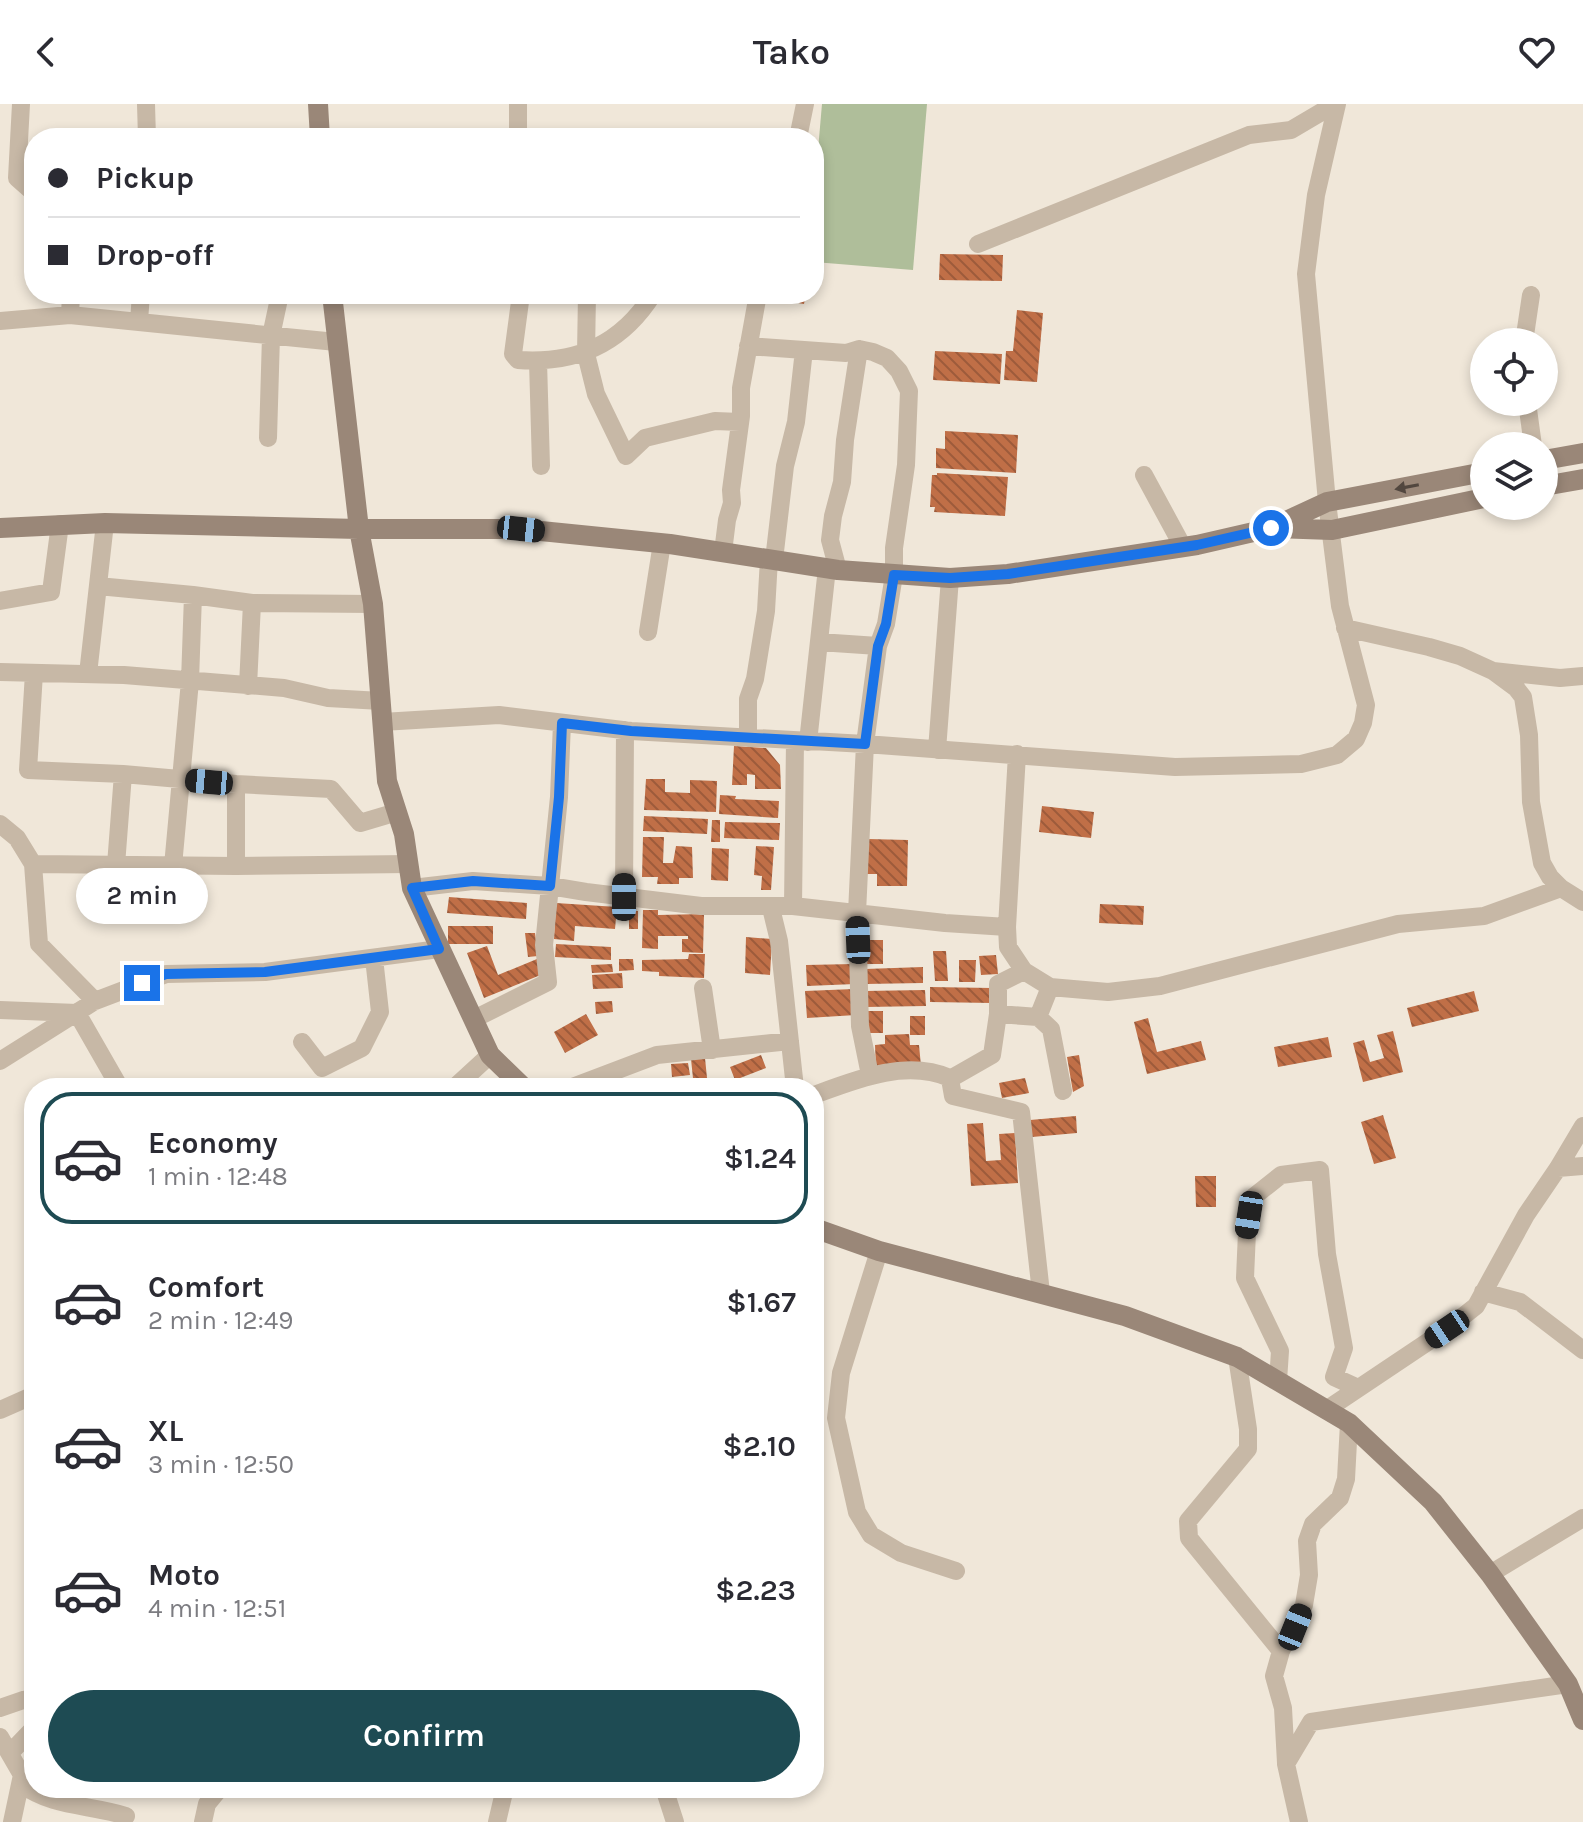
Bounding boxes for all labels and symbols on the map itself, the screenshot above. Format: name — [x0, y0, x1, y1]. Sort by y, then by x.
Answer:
one-way arrow — [1395, 481, 1420, 493]
route start — [1253, 510, 1289, 546]
car — [496, 515, 546, 543]
car — [184, 768, 234, 796]
callout: 2 min — [76, 867, 208, 923]
car — [612, 873, 636, 921]
car — [845, 916, 871, 964]
route end — [124, 965, 160, 1001]
car — [1233, 1189, 1265, 1241]
car — [1420, 1306, 1474, 1352]
car — [1275, 1600, 1315, 1654]

